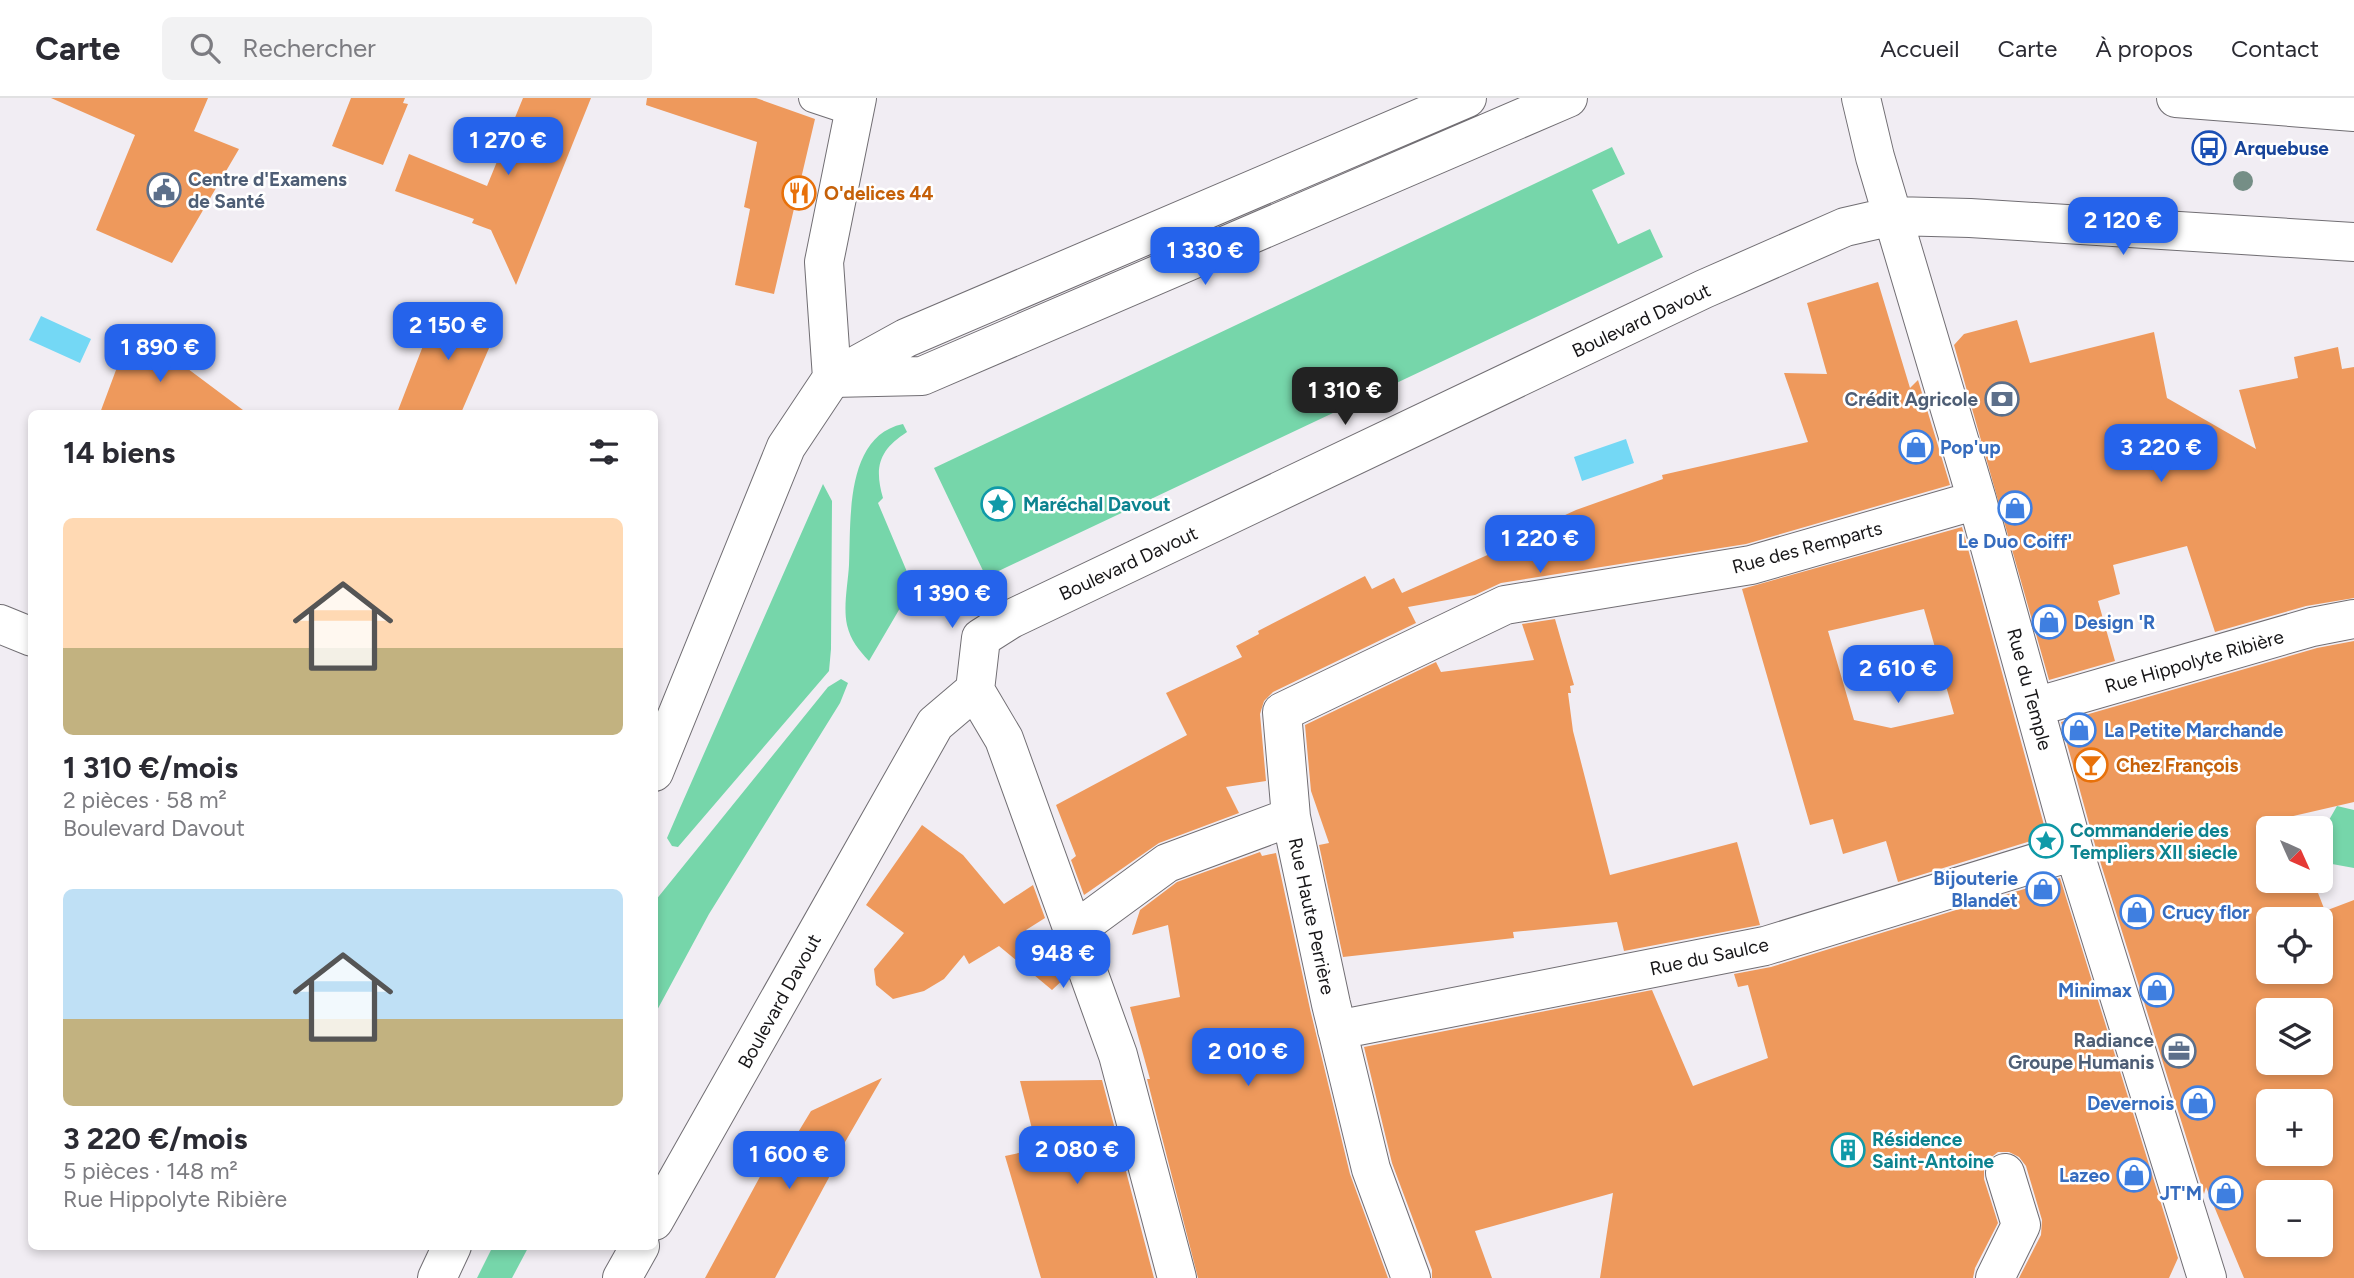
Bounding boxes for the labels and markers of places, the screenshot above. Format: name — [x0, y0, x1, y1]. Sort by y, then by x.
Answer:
pin: 1 270 € — [443, 118, 573, 177]
bus stop icon: Arquebuse — [2190, 129, 2228, 167]
place label: Arquebuse — [2234, 137, 2329, 160]
place label: Centre d'Examens de Santé — [188, 168, 347, 213]
public building icon: Centre d'Examens de Santé — [145, 171, 183, 209]
restaurant icon: O'delices 44 — [780, 174, 818, 212]
place label: O'delices 44 — [824, 182, 933, 205]
pin: 2 120 € — [2058, 198, 2188, 257]
pin: 1 330 € — [1140, 228, 1270, 287]
pin: 2 150 € — [383, 302, 513, 362]
pin: 1 890 € — [95, 324, 225, 384]
pin: 1 310 € — [1280, 368, 1410, 427]
bank icon: Crédit Agricole — [1983, 380, 2021, 418]
place label: Crédit Agricole — [1844, 388, 1978, 411]
pin: 3 220 € — [2096, 424, 2226, 484]
shop icon: Pop'up — [1897, 428, 1935, 466]
place label: Pop'up — [1940, 436, 2001, 459]
place icon: Maréchal Davout — [979, 485, 1017, 523]
shop icon: Le Duo Coiff' — [1996, 489, 2034, 527]
place label: Maréchal Davout — [1023, 493, 1171, 516]
pin: 1 220 € — [1475, 516, 1605, 575]
place label: Le Duo Coiff' — [1958, 530, 2072, 553]
pin: 1 390 € — [887, 570, 1017, 630]
shop icon: Design 'R — [2030, 603, 2068, 641]
place label: Design 'R — [2074, 611, 2155, 634]
pin: 2 610 € — [1833, 646, 1963, 705]
shop icon: La Petite Marchande — [2060, 711, 2098, 749]
place label: La Petite Marchande — [2104, 719, 2284, 742]
bar icon: Chez François — [2072, 746, 2110, 784]
place label: Chez François — [2116, 754, 2239, 777]
place label: Commanderie des Templiers XII siecle — [2070, 819, 2238, 864]
place icon: Commanderie des Templiers XII siecle — [2027, 822, 2065, 860]
place label: Bijouterie Blandet — [1933, 867, 2018, 912]
shop icon: Bijouterie Blandet — [2024, 870, 2062, 908]
shop icon: Crucy flor — [2118, 893, 2156, 931]
place label: Crucy flor — [2162, 901, 2250, 924]
pin: 948 € — [1014, 930, 1112, 990]
shop icon: Minimax — [2138, 971, 2176, 1009]
place label: Minimax — [2058, 979, 2132, 1002]
pin: 2 010 € — [1183, 1028, 1313, 1088]
place label: Radiance Groupe Humanis — [2008, 1029, 2154, 1074]
office icon: Radiance Groupe Humanis — [2160, 1032, 2198, 1070]
shop icon: Devernois — [2179, 1084, 2217, 1122]
place label: Devernois — [2087, 1092, 2174, 1115]
pin: 2 080 € — [1012, 1126, 1142, 1186]
place label: Résidence Saint-Antoine — [1872, 1128, 1994, 1173]
building icon: Résidence Saint-Antoine — [1829, 1131, 1867, 1169]
pin: 1 600 € — [724, 1132, 854, 1191]
shop icon: Lazeo — [2115, 1156, 2153, 1194]
place label: Lazeo — [2059, 1164, 2110, 1187]
shop icon: JT'M — [2207, 1174, 2245, 1212]
place label: JT'M — [2159, 1182, 2202, 1205]

